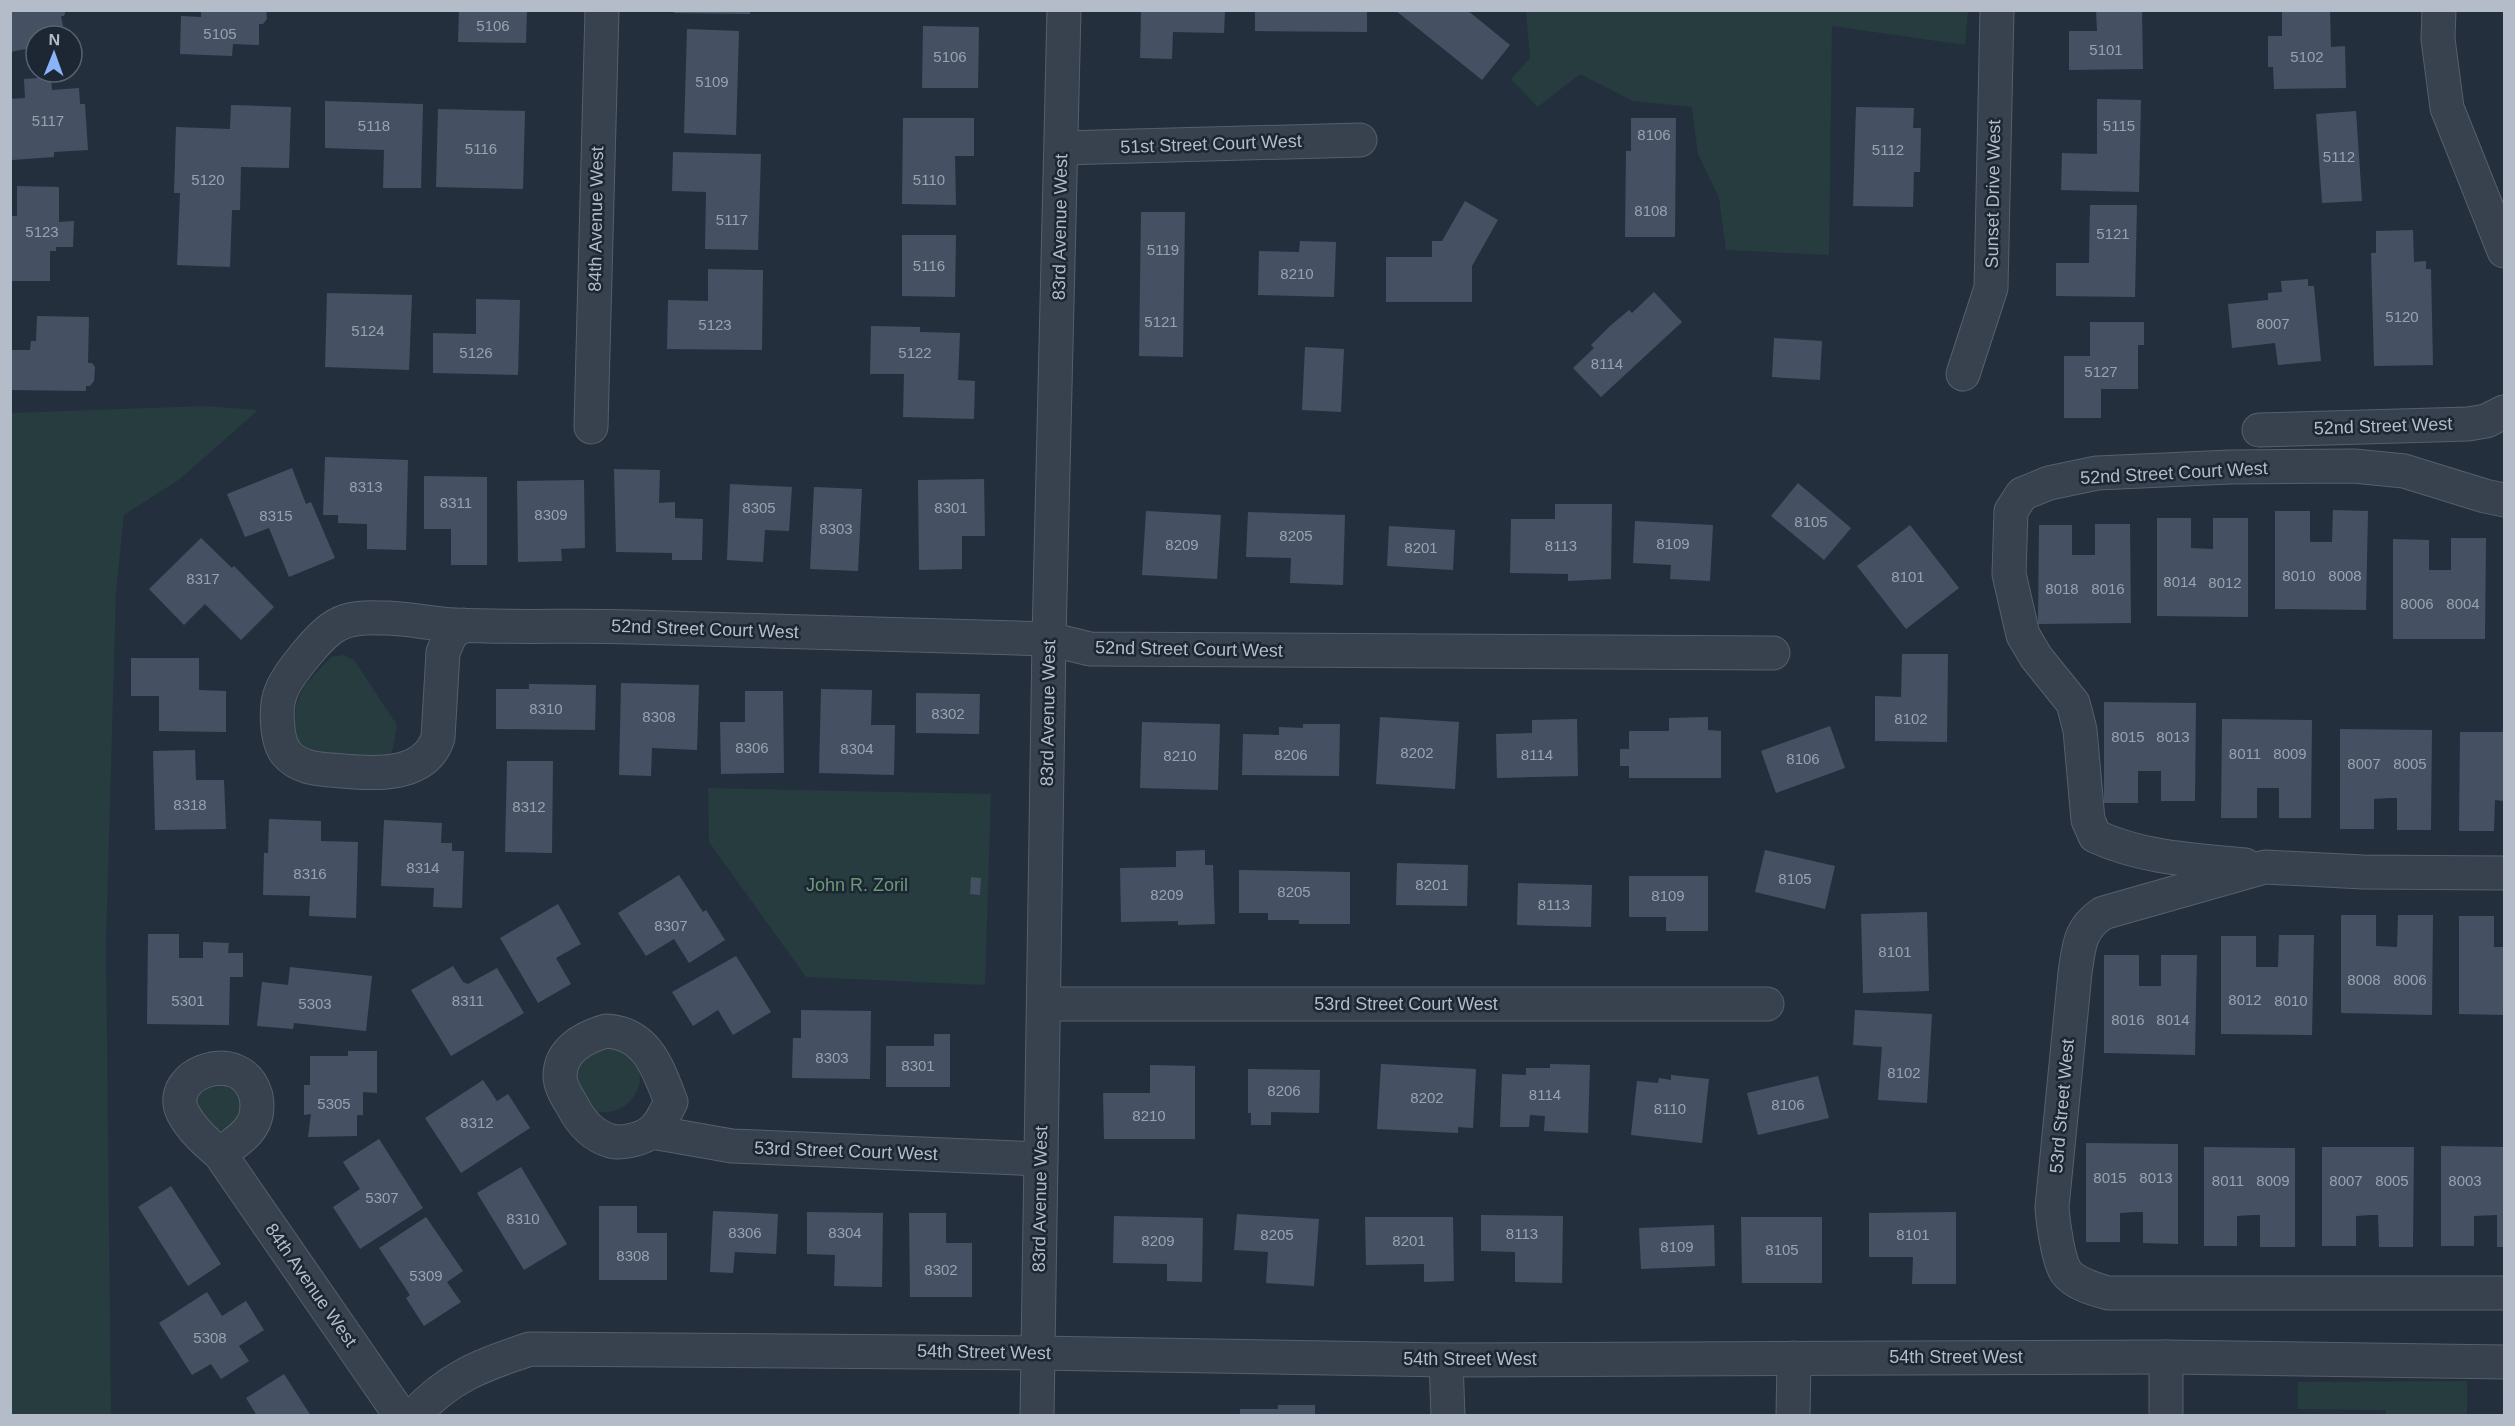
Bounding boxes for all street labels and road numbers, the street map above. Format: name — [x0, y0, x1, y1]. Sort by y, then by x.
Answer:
street label: Sunset Drive West — [1982, 119, 2004, 269]
street label: 51st Street Court West — [1120, 131, 1302, 157]
street label: 84th Avenue West — [585, 146, 607, 292]
street label: 83rd Avenue West — [1049, 154, 1071, 300]
street label: 52nd Street West — [2313, 414, 2453, 438]
street label: 52nd Street Court West — [2080, 458, 2268, 488]
street label: 52nd Street Court West — [611, 616, 799, 642]
street label: 52nd Street Court West — [1095, 637, 1283, 661]
street label: 83rd Avenue West — [1037, 640, 1059, 786]
street label: 53rd Street Court West — [1314, 994, 1498, 1014]
street label: 53rd Street West — [2046, 1038, 2078, 1174]
street label: 83rd Avenue West — [1029, 1126, 1051, 1272]
street label: 53rd Street Court West — [754, 1138, 938, 1164]
street label: 84th Avenue West — [261, 1220, 361, 1350]
street label: 54th Street West — [917, 1341, 1051, 1363]
street label: 54th Street West — [1889, 1347, 2023, 1367]
street label: 54th Street West — [1403, 1349, 1537, 1369]

